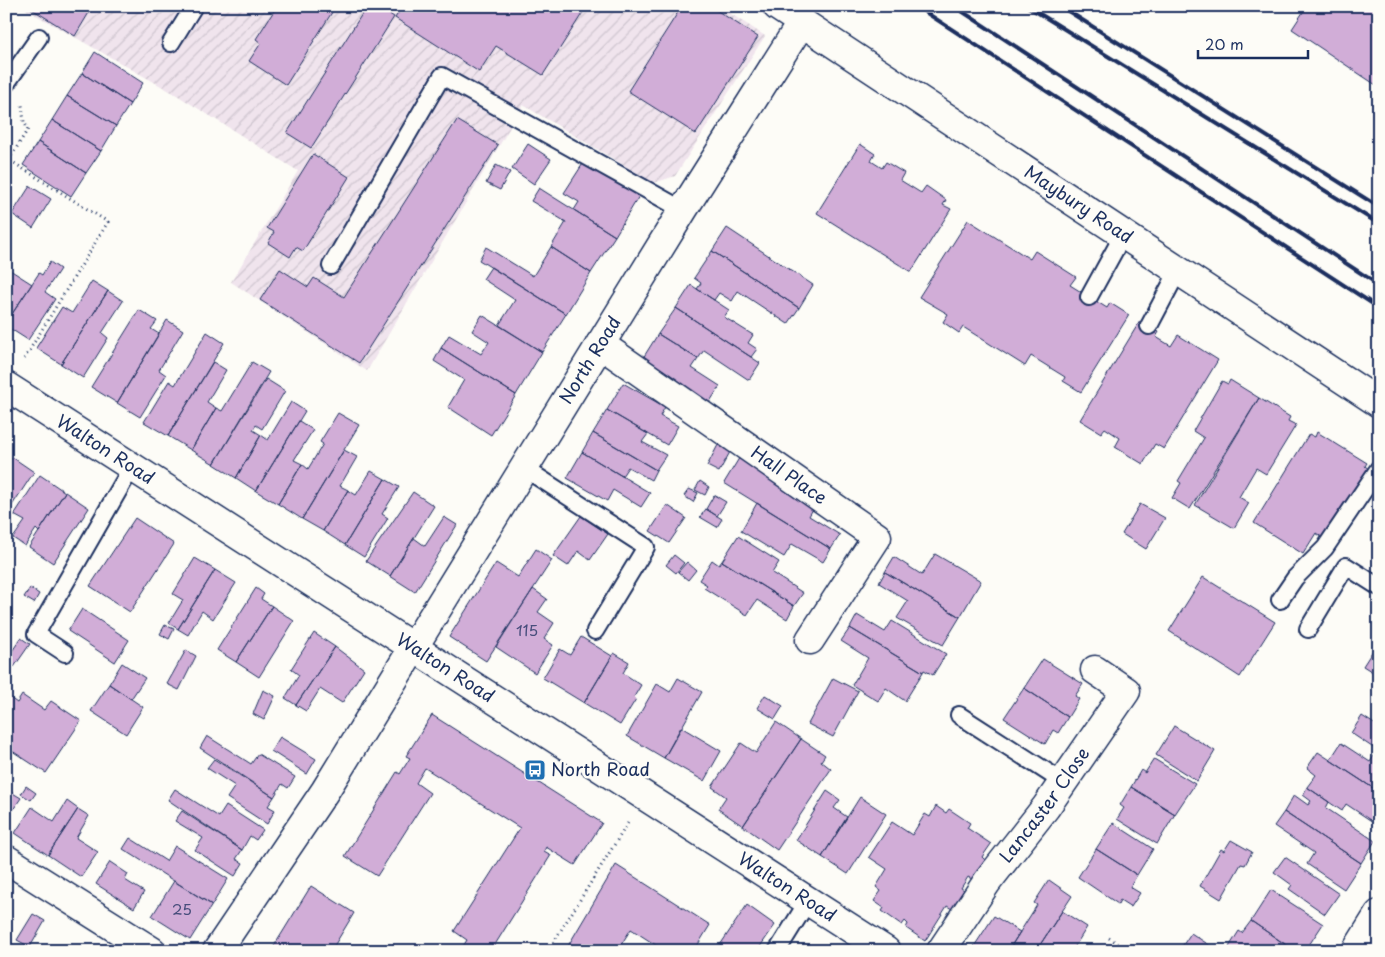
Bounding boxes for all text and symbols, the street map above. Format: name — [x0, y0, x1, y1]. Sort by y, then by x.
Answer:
scale bar — [1198, 28, 1308, 60]
text: 20 m — [1205, 32, 1244, 55]
street label: Maybury Road — [1019, 158, 1139, 249]
street label: North Road — [552, 310, 627, 409]
street label: Walton Road — [52, 407, 161, 490]
street label: Hall Place — [746, 438, 833, 510]
house number: 115 — [516, 618, 538, 641]
street label: Walton Road — [392, 625, 501, 708]
street label: Lancaster Close — [992, 741, 1095, 868]
place label: North Road — [551, 755, 650, 782]
bus stop icon: North Road — [523, 758, 547, 782]
street label: Walton Road — [733, 844, 842, 928]
house number: 25 — [172, 897, 192, 920]

